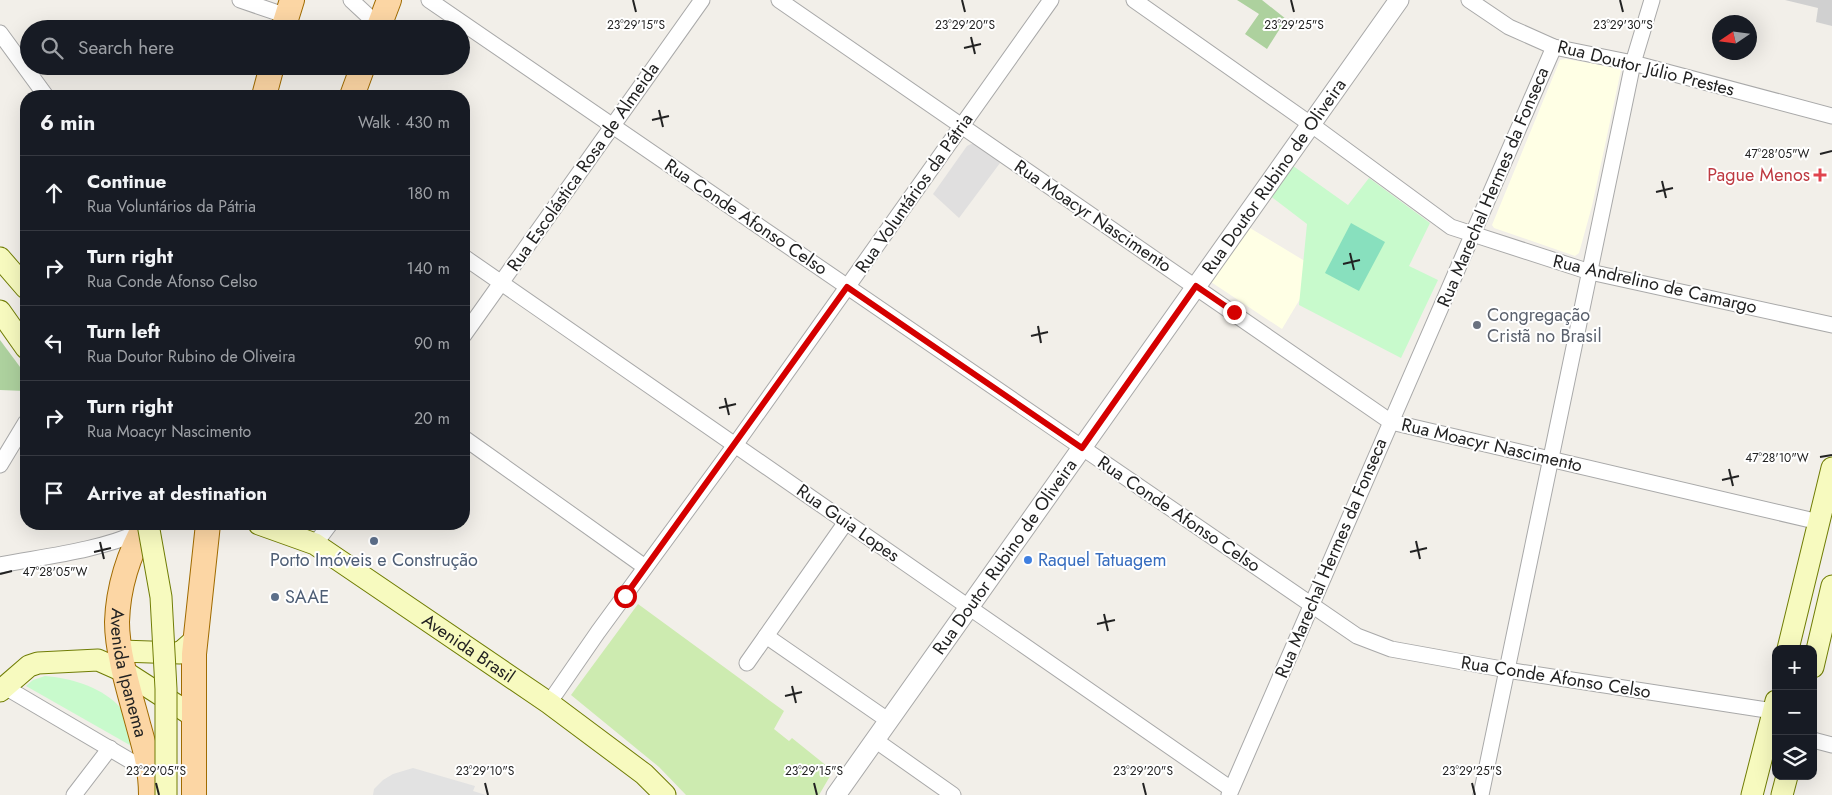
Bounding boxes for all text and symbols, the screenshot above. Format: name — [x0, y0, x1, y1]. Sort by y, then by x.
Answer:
north arrow — [1712, 15, 1757, 60]
text: 23°29'15"S — [607, 16, 666, 34]
text: 23°29'20"S — [935, 16, 995, 34]
text: 23°29'25"S — [1264, 16, 1324, 34]
text: 23°29'30"S — [1593, 16, 1653, 34]
search box — [20, 20, 470, 75]
street label: Rua Doutor Júlio Prestes — [1555, 33, 1737, 103]
icon: search — [38, 34, 66, 62]
text: Search here — [78, 34, 174, 61]
street label: Rua Escolástica Rosa de Almeida — [501, 57, 665, 277]
street label: Rua Marechal Hermes da Fonseca — [1431, 63, 1555, 311]
street label: Rua Doutor Rubino de Oliveira — [1196, 73, 1352, 280]
text: 6 min — [40, 108, 95, 138]
street label: Rua Voluntários da Pátria — [849, 108, 979, 278]
text: Walk · 430 m — [358, 111, 450, 134]
text: 47°28'05"W — [1745, 145, 1810, 163]
street label: Rua Conde Afonso Celso — [659, 153, 833, 281]
street label: Rua Moacyr Nascimento — [1009, 154, 1177, 279]
place label: Pague Menos — [1707, 162, 1810, 188]
text: Continue — [87, 168, 166, 195]
marker: Pague Menos — [1814, 169, 1826, 181]
icon: ahead — [40, 179, 68, 207]
text: 180 m — [407, 182, 450, 205]
text: Rua Voluntários da Pátria — [87, 195, 256, 218]
text: Turn right — [87, 243, 173, 270]
street label: Rua Andrelino de Camargo — [1551, 248, 1760, 320]
icon: right — [40, 254, 68, 282]
text: 140 m — [407, 257, 450, 280]
text: Rua Conde Afonso Celso — [87, 270, 257, 293]
route end — [1223, 301, 1246, 324]
place label: Congregação Cristã no Brasil — [1487, 302, 1602, 349]
text: Turn left — [87, 318, 160, 345]
marker: Congregação Cristã no Brasil — [1471, 319, 1483, 331]
icon: left — [40, 329, 68, 357]
text: 90 m — [414, 332, 450, 355]
text: Rua Doutor Rubino de Oliveira — [87, 345, 295, 368]
text: Turn right — [87, 393, 173, 420]
icon: right — [40, 404, 68, 432]
text: 20 m — [414, 407, 450, 430]
street label: Rua Moacyr Nascimento — [1399, 412, 1585, 478]
text: Rua Moacyr Nascimento — [87, 420, 251, 443]
street label: Rua Marechal Hermes da Fonseca — [1269, 434, 1393, 682]
text: 47°28'10"W — [1745, 449, 1809, 467]
street label: Rua Conde Afonso Celso — [1092, 450, 1266, 578]
street label: Rua Doutor Rubino de Oliveira — [926, 453, 1083, 660]
street label: Rua Guia Lopes — [791, 478, 905, 568]
icon: arrive — [40, 479, 68, 507]
text: Arrive at destination — [87, 480, 267, 507]
marker: Porto Imóveis e Construção — [368, 535, 380, 547]
place label: Porto Imóveis e Construção — [270, 547, 478, 573]
place label: Raquel Tatuagem — [1038, 547, 1166, 573]
marker: Raquel Tatuagem — [1022, 554, 1034, 566]
text: 47°28'05"W — [23, 563, 88, 581]
place label: SAAE — [285, 584, 329, 610]
route start — [614, 585, 637, 608]
marker: SAAE — [269, 591, 281, 603]
street label: Avenida Ipanema — [104, 607, 154, 740]
street label: Avenida Brasil — [417, 607, 520, 689]
map controls — [1772, 645, 1817, 780]
button: + — [1772, 645, 1817, 690]
street label: Rua Conde Afonso Celso — [1459, 649, 1653, 705]
button: − — [1772, 690, 1817, 735]
button: layers — [1772, 735, 1817, 780]
text: 23°29'05"S — [126, 762, 186, 780]
text: 23°29'10"S — [456, 762, 515, 780]
text: 23°29'15"S — [785, 762, 844, 780]
text: 23°29'20"S — [1113, 762, 1173, 780]
text: 23°29'25"S — [1442, 762, 1502, 780]

